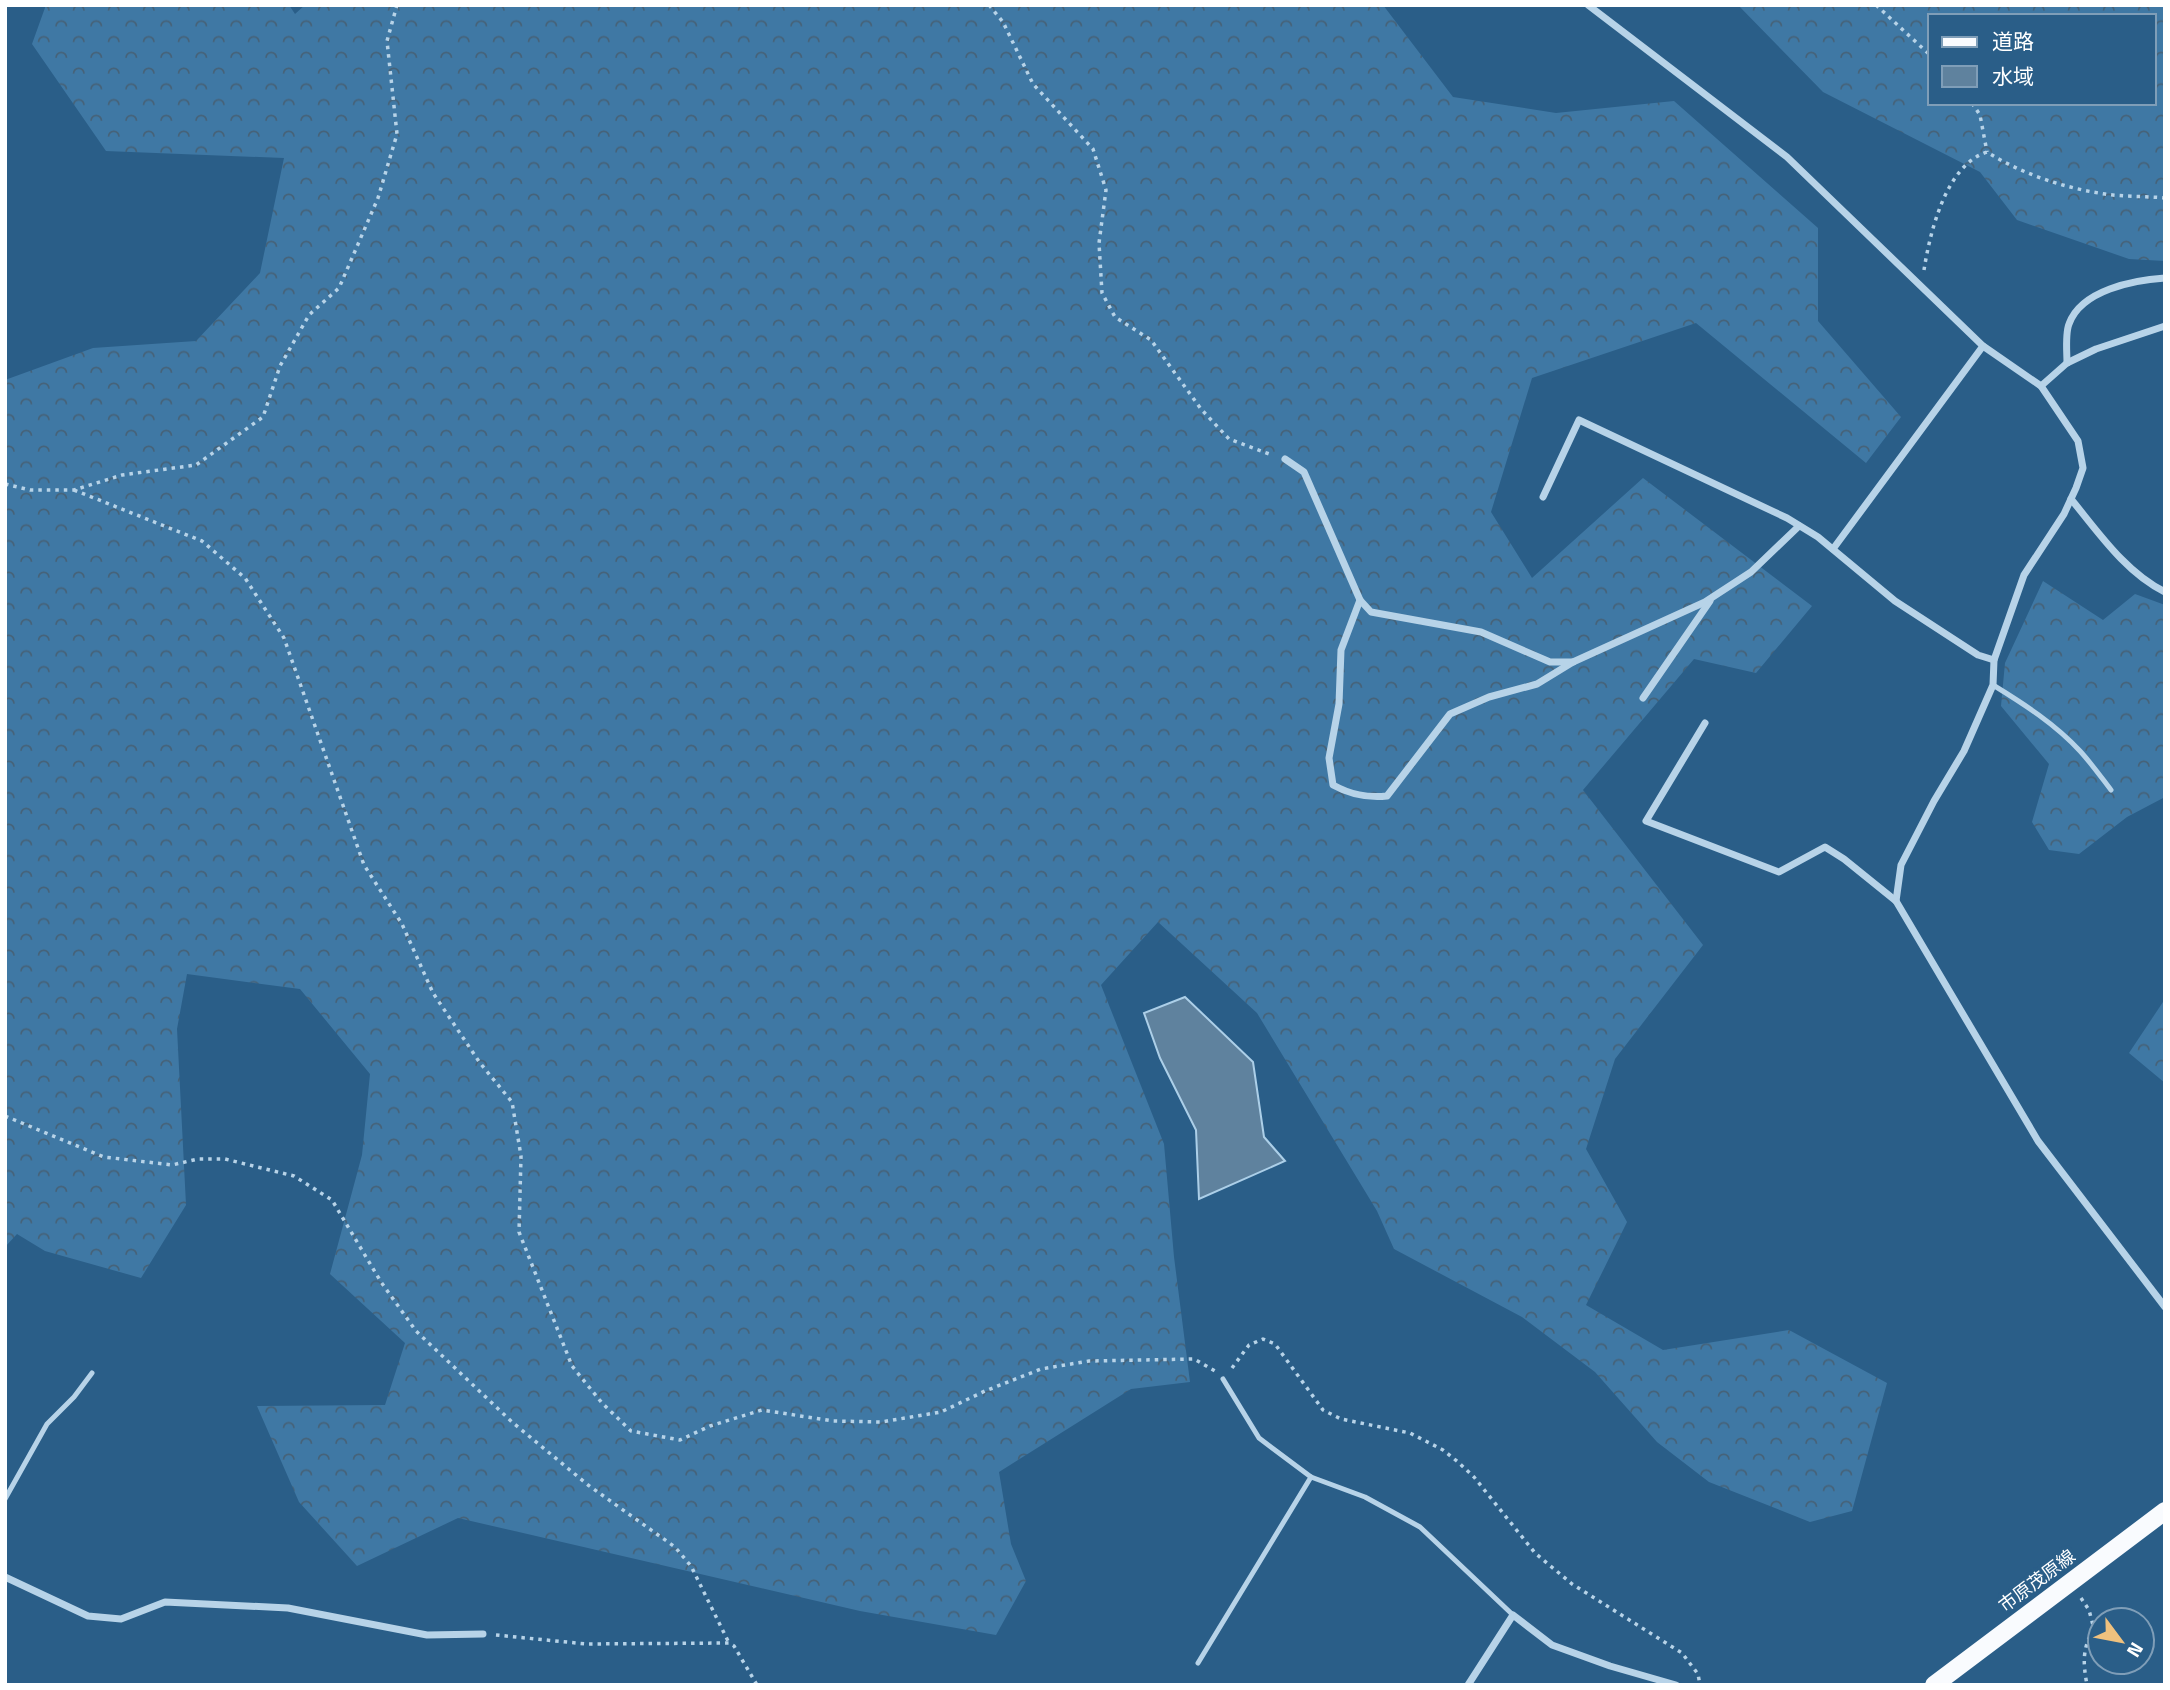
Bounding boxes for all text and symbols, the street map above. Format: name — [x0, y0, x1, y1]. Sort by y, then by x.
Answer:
legend — [1928, 14, 2156, 105]
text: 道路 — [1992, 25, 2034, 57]
text: 水域 — [1992, 60, 2034, 92]
street label: 市原茂原線 — [1993, 1543, 2081, 1618]
north arrow — [2086, 1606, 2156, 1676]
text: N — [2120, 1637, 2152, 1664]

